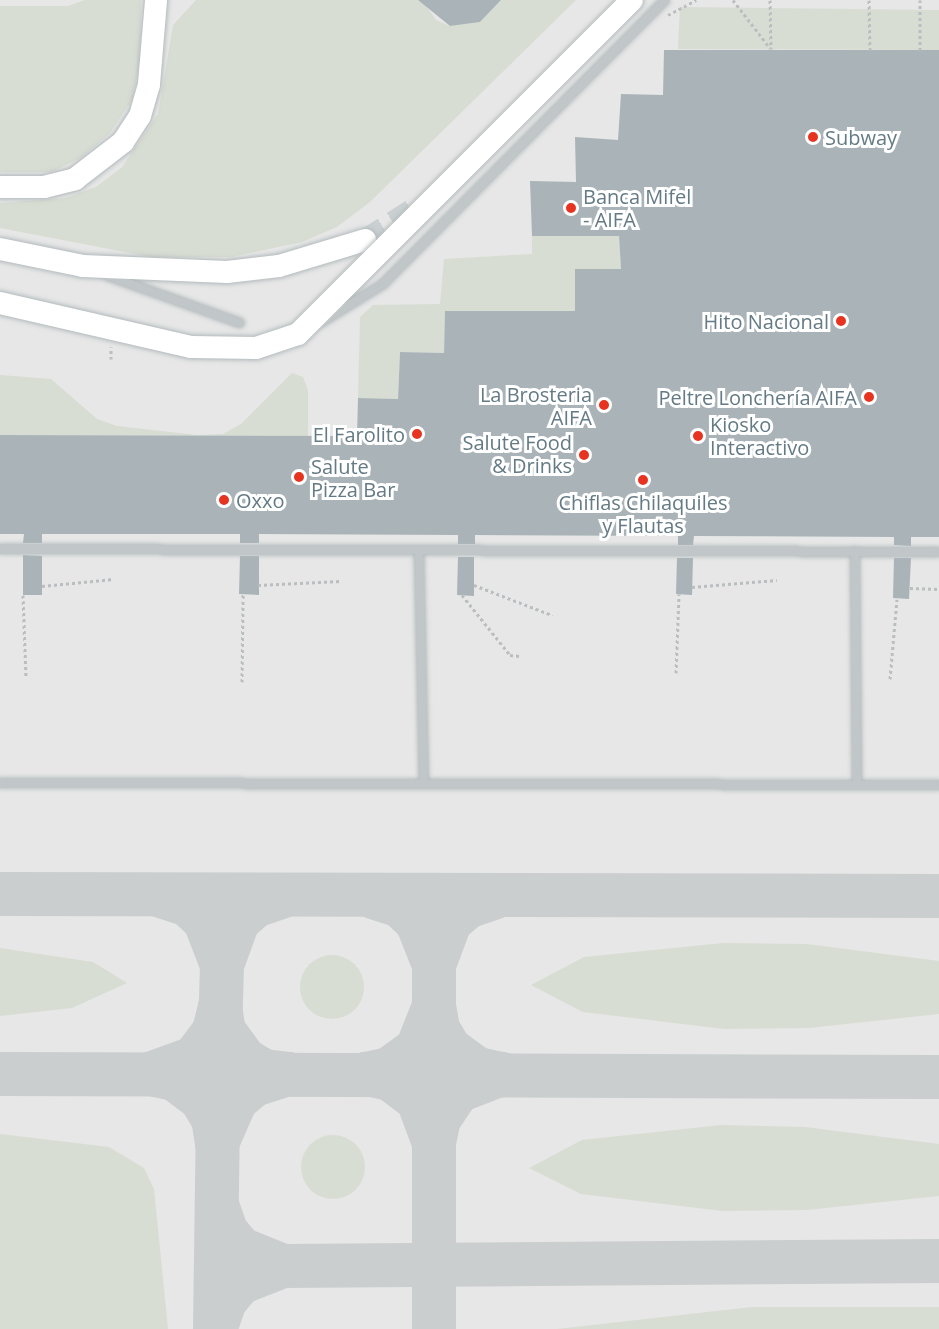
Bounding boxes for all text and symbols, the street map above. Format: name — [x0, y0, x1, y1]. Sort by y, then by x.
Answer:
place label: Subway — [825, 125, 897, 149]
marker: Subway — [806, 130, 820, 144]
place label: Banca Mifel - AIFA — [583, 184, 691, 231]
marker: Banca Mifel - AIFA — [564, 201, 578, 215]
place label: Hito Nacional — [704, 309, 829, 333]
marker: Hito Nacional — [834, 314, 848, 328]
place label: La Brosteria AIFA — [480, 382, 592, 429]
place label: Peltre Lonchería AIFA — [658, 385, 857, 409]
marker: Peltre Lonchería AIFA — [862, 390, 876, 404]
marker: La Brosteria AIFA — [597, 398, 611, 412]
place label: Kiosko Interactivo — [710, 412, 809, 459]
place label: El Farolito — [313, 422, 405, 446]
marker: El Farolito — [410, 427, 424, 441]
marker: Kiosko Interactivo — [691, 429, 705, 443]
place label: Salute Food & Drinks — [462, 431, 572, 478]
marker: Salute Food & Drinks — [577, 448, 591, 462]
place label: Salute Pizza Bar — [311, 454, 395, 501]
marker: Salute Pizza Bar — [292, 470, 306, 484]
marker: Chiflas Chilaquiles y Flautas — [636, 473, 650, 487]
place label: Oxxo — [236, 488, 285, 512]
place label: Chiflas Chilaquiles y Flautas — [559, 490, 727, 537]
marker: Oxxo — [217, 493, 231, 507]

